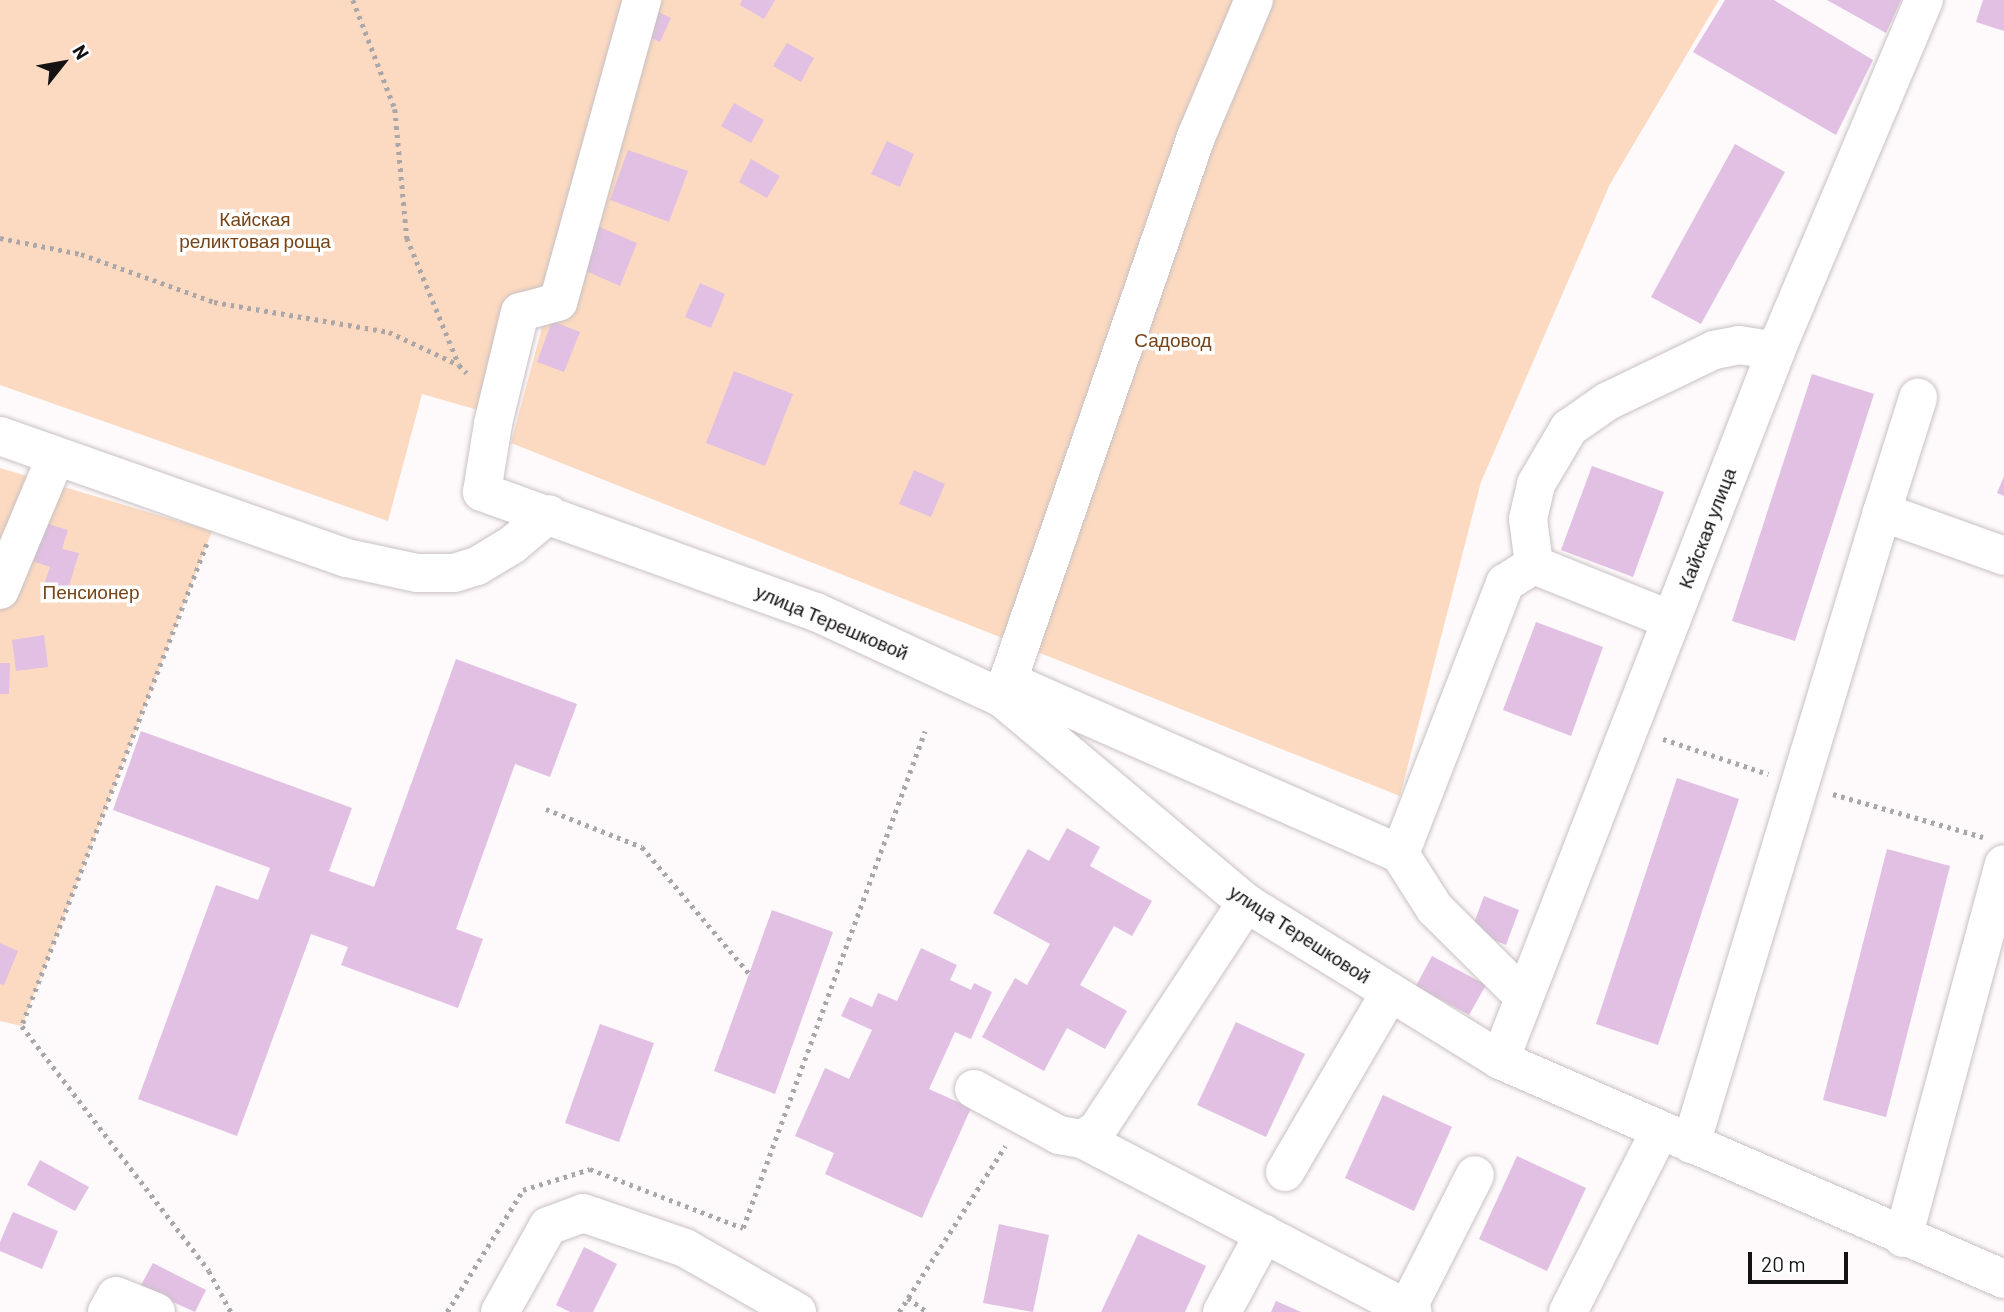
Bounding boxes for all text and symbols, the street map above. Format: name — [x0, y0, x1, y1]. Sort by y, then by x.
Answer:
north arrow — [28, 28, 98, 98]
text: N — [68, 41, 95, 63]
park label: Кайская реликтовая роща — [179, 208, 331, 252]
park label: Садовод — [1134, 329, 1212, 351]
street label: Кайская улица — [1674, 464, 1740, 592]
street label: улица Терешковой — [752, 580, 912, 664]
park label: Пенсионер — [42, 581, 140, 603]
street label: улица Терешковой — [1225, 880, 1375, 988]
scale bar — [1752, 1238, 1852, 1282]
text: 20 m — [1761, 1251, 1806, 1276]

